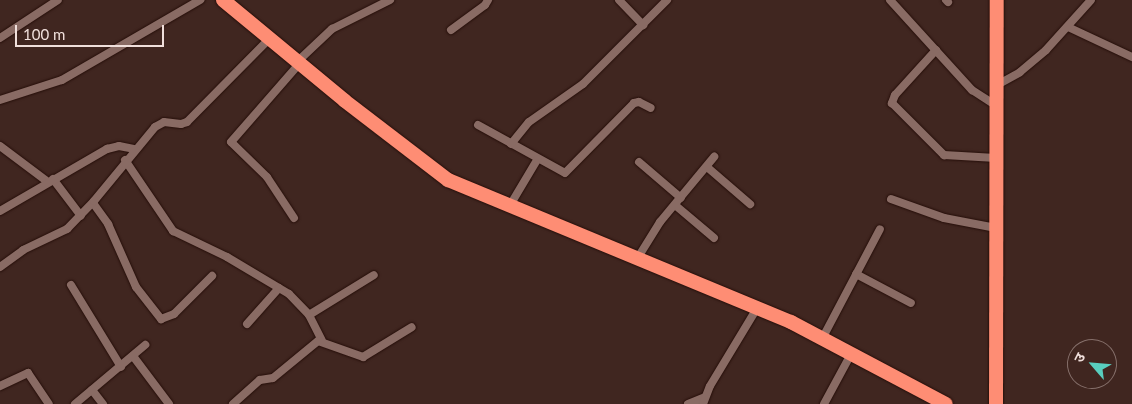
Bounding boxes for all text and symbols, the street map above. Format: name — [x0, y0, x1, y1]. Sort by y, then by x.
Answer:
scale bar — [18, 15, 166, 47]
text: 100 m — [23, 25, 65, 43]
north arrow — [1067, 339, 1117, 389]
text: उ — [1070, 350, 1089, 365]

